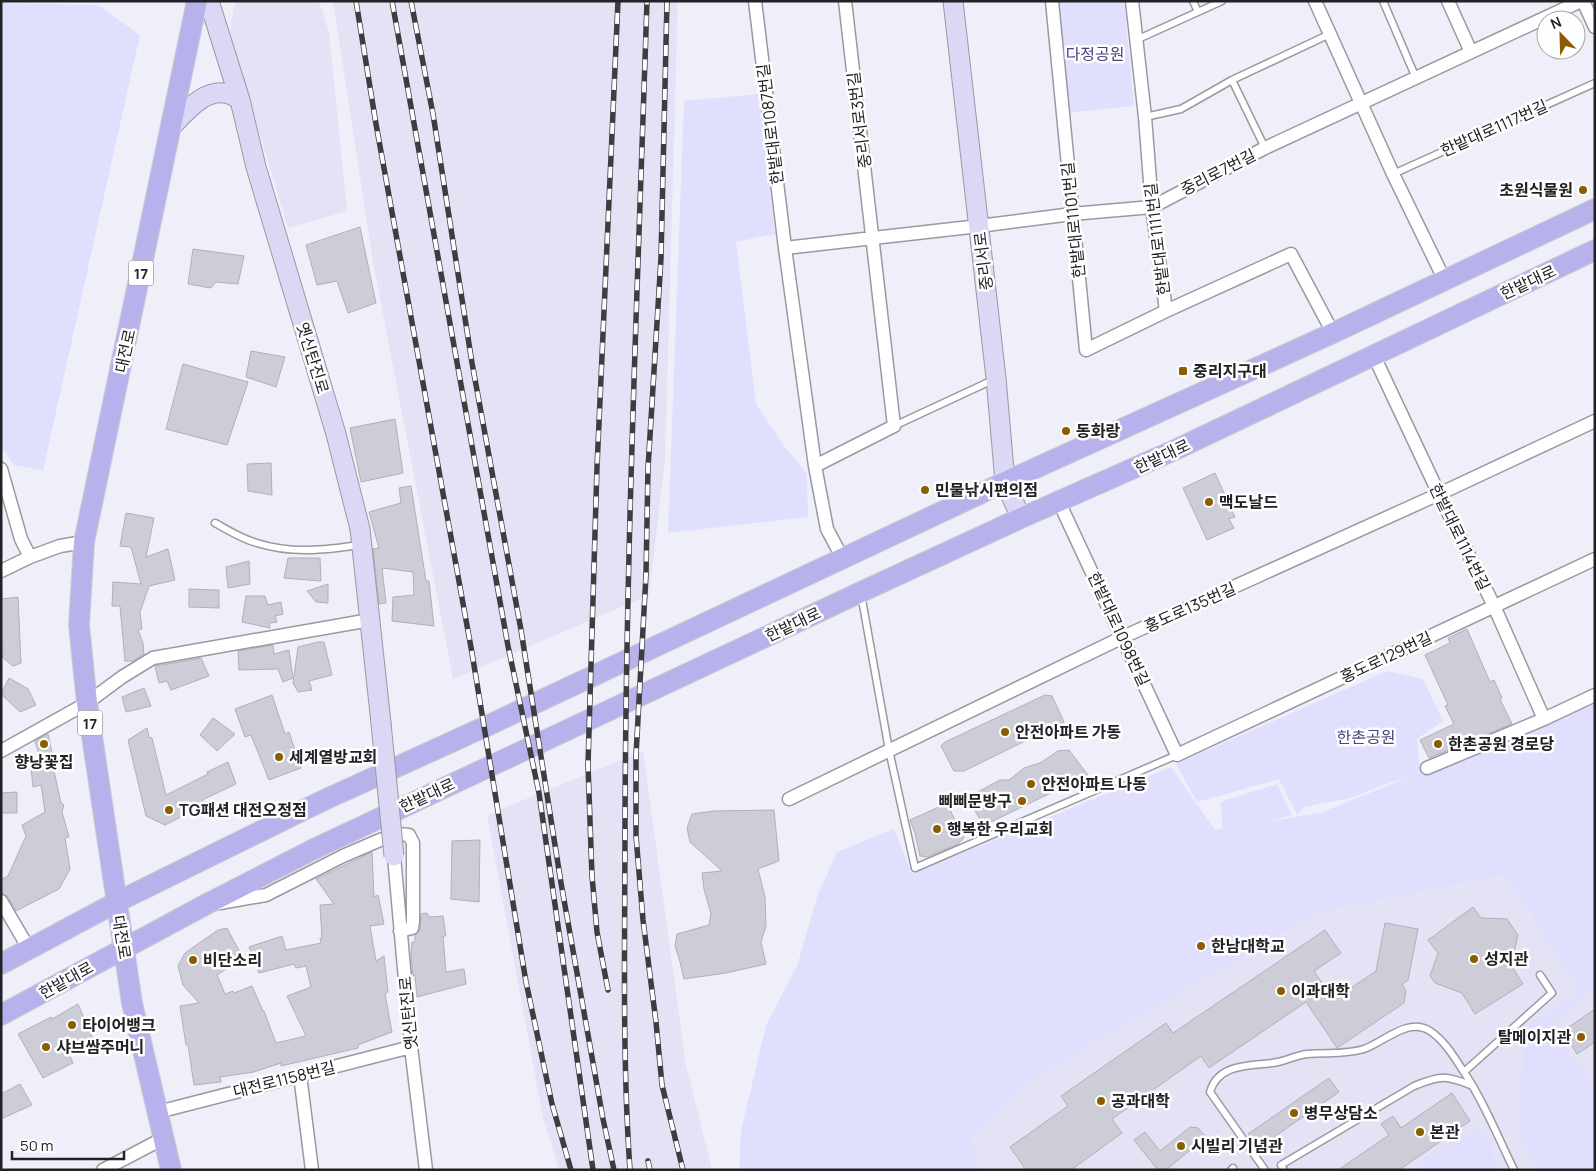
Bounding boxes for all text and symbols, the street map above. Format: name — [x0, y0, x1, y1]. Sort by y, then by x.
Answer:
north arrow — [1536, 10, 1586, 60]
text: N — [1547, 12, 1564, 33]
park label: 다정공원 — [1066, 43, 1124, 65]
street label: 한밭대로1087번길 — [752, 62, 788, 186]
street label: 중리서로3번길 — [842, 70, 876, 170]
street label: 한밭대로1117번길 — [1437, 95, 1551, 161]
street label: 중리로7번길 — [1177, 144, 1259, 200]
street label: 한밭대로1101번길 — [1056, 161, 1090, 279]
place label: 초원식물원 — [1499, 179, 1573, 201]
street label: 한밭대로1111번길 — [1139, 181, 1175, 297]
marker: 초원식물원 — [1577, 184, 1589, 196]
street label: 중리서로 — [968, 230, 998, 292]
street label: 한밭대로 — [1497, 259, 1560, 304]
road number: 17 — [128, 260, 154, 286]
street label: 옛신탄진로 — [292, 320, 334, 397]
street label: 대전로 — [110, 327, 140, 375]
place label: 중리지구대 — [1193, 360, 1267, 382]
marker: 중리지구대 — [1177, 365, 1189, 377]
place label: 동화랑 — [1076, 420, 1120, 442]
marker: 동화랑 — [1060, 425, 1072, 437]
street label: 한밭대로 — [1131, 433, 1194, 478]
place label: 민물낚시편의점 — [935, 479, 1038, 501]
street label: 한밭대로1114번길 — [1425, 480, 1495, 594]
marker: 민물낚시편의점 — [919, 484, 931, 496]
place label: 맥도날드 — [1219, 491, 1278, 513]
marker: 맥도날드 — [1203, 496, 1215, 508]
street label: 한밭대로1098번길 — [1083, 568, 1155, 690]
street label: 홍도로135번길 — [1141, 577, 1239, 637]
street label: 한밭대로 — [762, 601, 825, 646]
street label: 홍도로129번길 — [1337, 626, 1435, 688]
road number: 17 — [78, 710, 102, 736]
place label: 안전아파트 가동 — [1015, 721, 1121, 743]
marker: 안전아파트 가동 — [999, 726, 1011, 738]
park label: 한촌공원 — [1337, 726, 1395, 748]
place label: 한촌공원 경로당 — [1448, 733, 1555, 755]
marker: 향낭꽃집 — [38, 738, 50, 750]
marker: 한촌공원 경로당 — [1432, 738, 1444, 750]
place label: 세계열방교회 — [289, 746, 377, 768]
place label: 향낭꽃집 — [15, 751, 73, 773]
marker: 세계열방교회 — [273, 751, 285, 763]
street label: 한밭대로 — [396, 772, 459, 817]
place label: 안전아파트 나동 — [1041, 773, 1147, 795]
marker: 안전아파트 나동 — [1025, 778, 1037, 790]
place label: 삐삐문방구 — [938, 790, 1012, 812]
marker: 삐삐문방구 — [1016, 795, 1028, 807]
place label: TG패션 대전오정점 — [179, 799, 307, 821]
marker: TG패션 대전오정점 — [163, 804, 175, 816]
place label: 행복한 우리교회 — [947, 818, 1053, 840]
marker: 행복한 우리교회 — [931, 823, 943, 835]
street label: 대전로 — [108, 913, 136, 961]
place label: 한남대학교 — [1211, 935, 1285, 957]
marker: 한남대학교 — [1195, 940, 1207, 952]
place label: 성지관 — [1484, 948, 1528, 970]
place label: 비단소리 — [203, 949, 262, 971]
marker: 성지관 — [1468, 953, 1480, 965]
marker: 비단소리 — [187, 954, 199, 966]
street label: 한밭대로 — [35, 956, 97, 1004]
street label: 옛신탄진로 — [394, 975, 422, 1051]
place label: 이과대학 — [1291, 980, 1350, 1002]
marker: 이과대학 — [1275, 985, 1287, 997]
place label: 타이어뱅크 — [82, 1014, 156, 1036]
marker: 타이어뱅크 — [66, 1019, 78, 1031]
place label: 탈메이지관 — [1497, 1026, 1571, 1048]
marker: 탈메이지관 — [1575, 1031, 1587, 1043]
place label: 샤브쌈주머니 — [56, 1036, 144, 1058]
marker: 샤브쌈주머니 — [40, 1041, 52, 1053]
street label: 대전로1158번길 — [231, 1056, 337, 1102]
place label: 공과대학 — [1111, 1090, 1170, 1112]
marker: 공과대학 — [1095, 1095, 1107, 1107]
place label: 병무상담소 — [1304, 1102, 1378, 1124]
marker: 병무상담소 — [1288, 1107, 1300, 1119]
place label: 본관 — [1430, 1121, 1460, 1143]
marker: 본관 — [1414, 1126, 1426, 1138]
scale bar — [12, 1128, 125, 1160]
text: 50 m — [20, 1135, 54, 1156]
place label: 시빌리 기념관 — [1191, 1135, 1283, 1157]
marker: 시빌리 기념관 — [1175, 1140, 1187, 1152]

